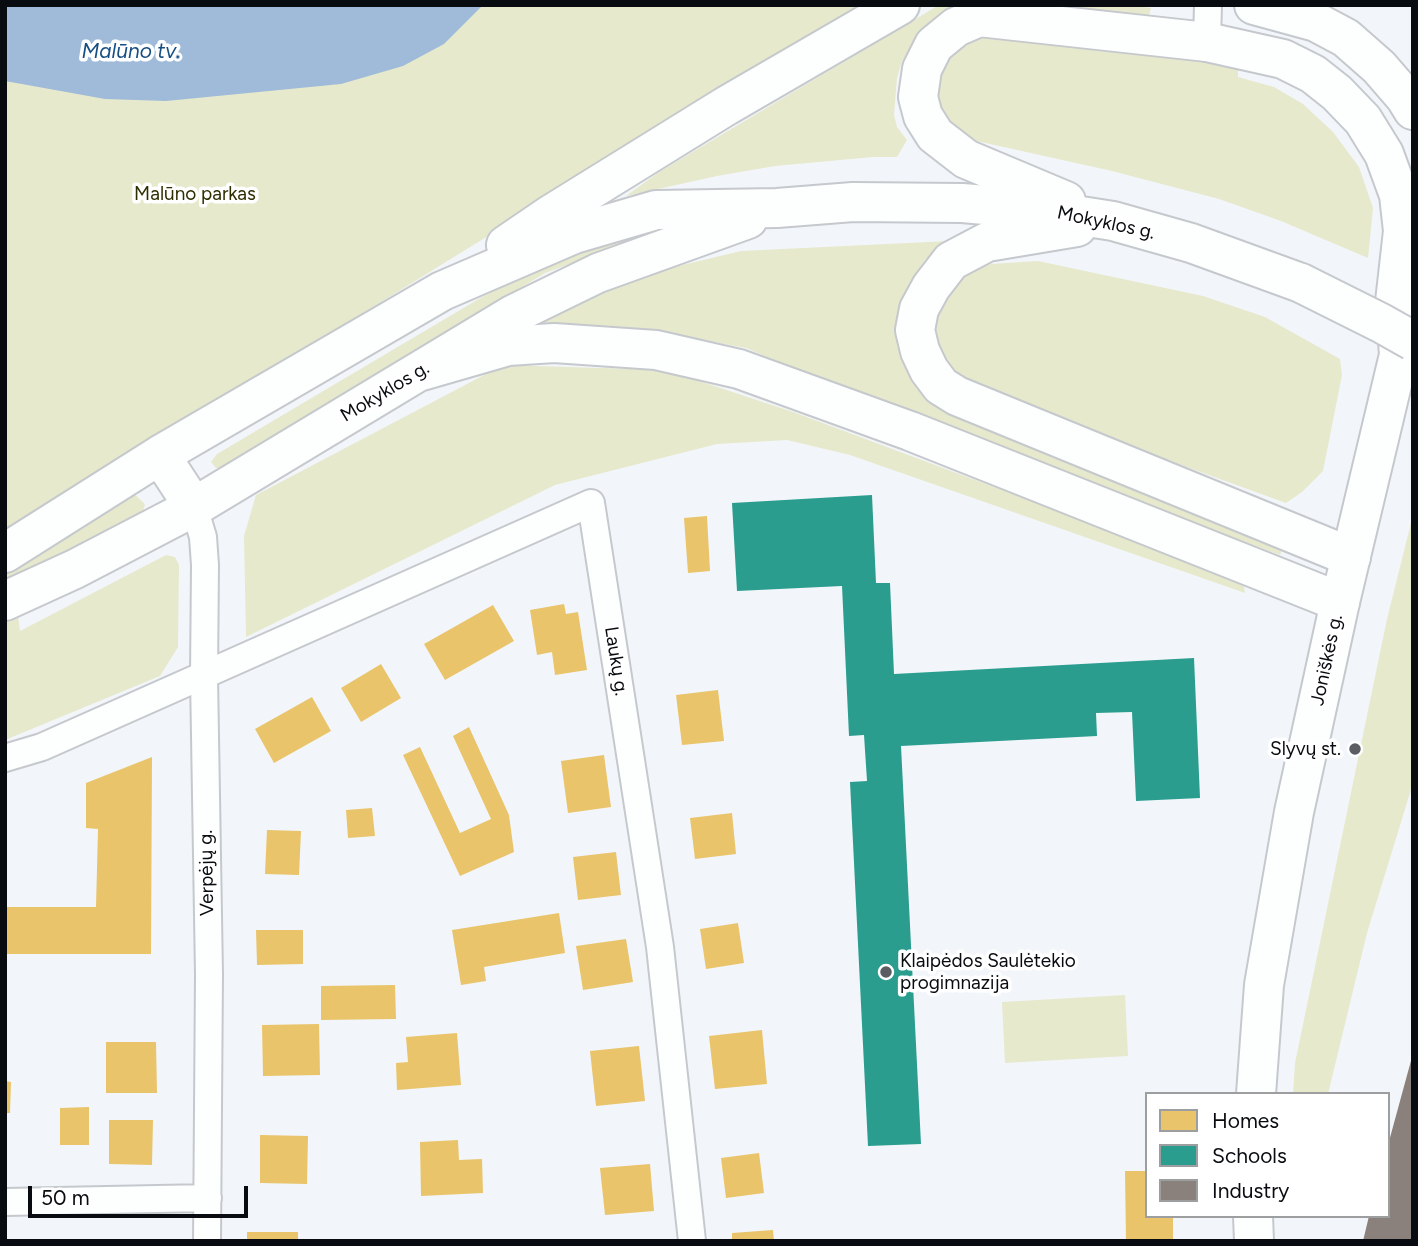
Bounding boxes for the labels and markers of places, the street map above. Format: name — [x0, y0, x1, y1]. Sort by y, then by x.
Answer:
place label: Slyvų st. — [1270, 738, 1341, 760]
marker: Slyvų st. — [1347, 741, 1363, 757]
place label: Klaipėdos Saulėtekio progimnazija — [900, 950, 1076, 994]
marker: Klaipėdos Saulėtekio progimnazija — [878, 964, 894, 980]

